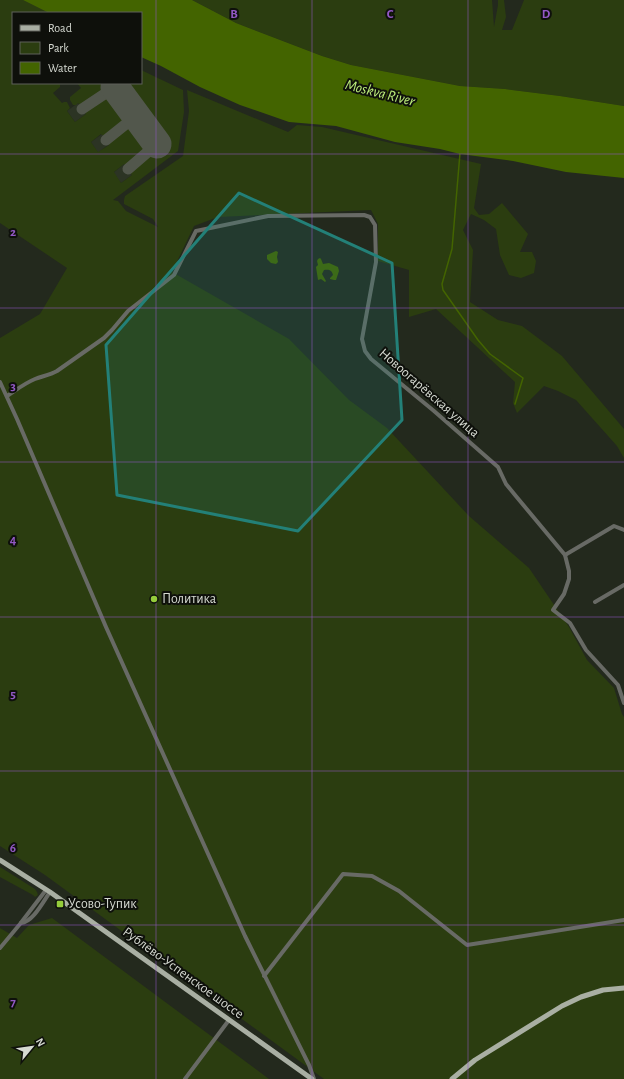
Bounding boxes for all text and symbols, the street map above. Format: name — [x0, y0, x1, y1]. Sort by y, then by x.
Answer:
text: B — [230, 8, 238, 21]
text: C — [387, 8, 394, 21]
text: D — [542, 8, 551, 21]
legend — [12, 12, 142, 84]
text: Road — [48, 22, 72, 34]
text: Park — [48, 42, 69, 54]
text: Water — [48, 62, 77, 74]
water label: Moskva River — [344, 77, 417, 109]
text: 2 — [10, 226, 16, 239]
street label: Новоогарёвская улица — [376, 346, 482, 441]
text: 3 — [10, 380, 16, 393]
text: 4 — [10, 534, 17, 547]
place label: Политика — [162, 592, 217, 606]
marker: Политика — [149, 594, 159, 604]
text: 5 — [10, 688, 16, 701]
text: 6 — [10, 842, 16, 855]
place label: Усово-Тупик — [68, 897, 137, 911]
marker: Усово-Тупик — [55, 899, 65, 909]
street label: Рублёво-Успенское шоссе — [120, 925, 246, 1021]
text: 7 — [10, 996, 16, 1009]
north arrow — [12, 1027, 52, 1067]
text: N — [34, 1036, 47, 1048]

